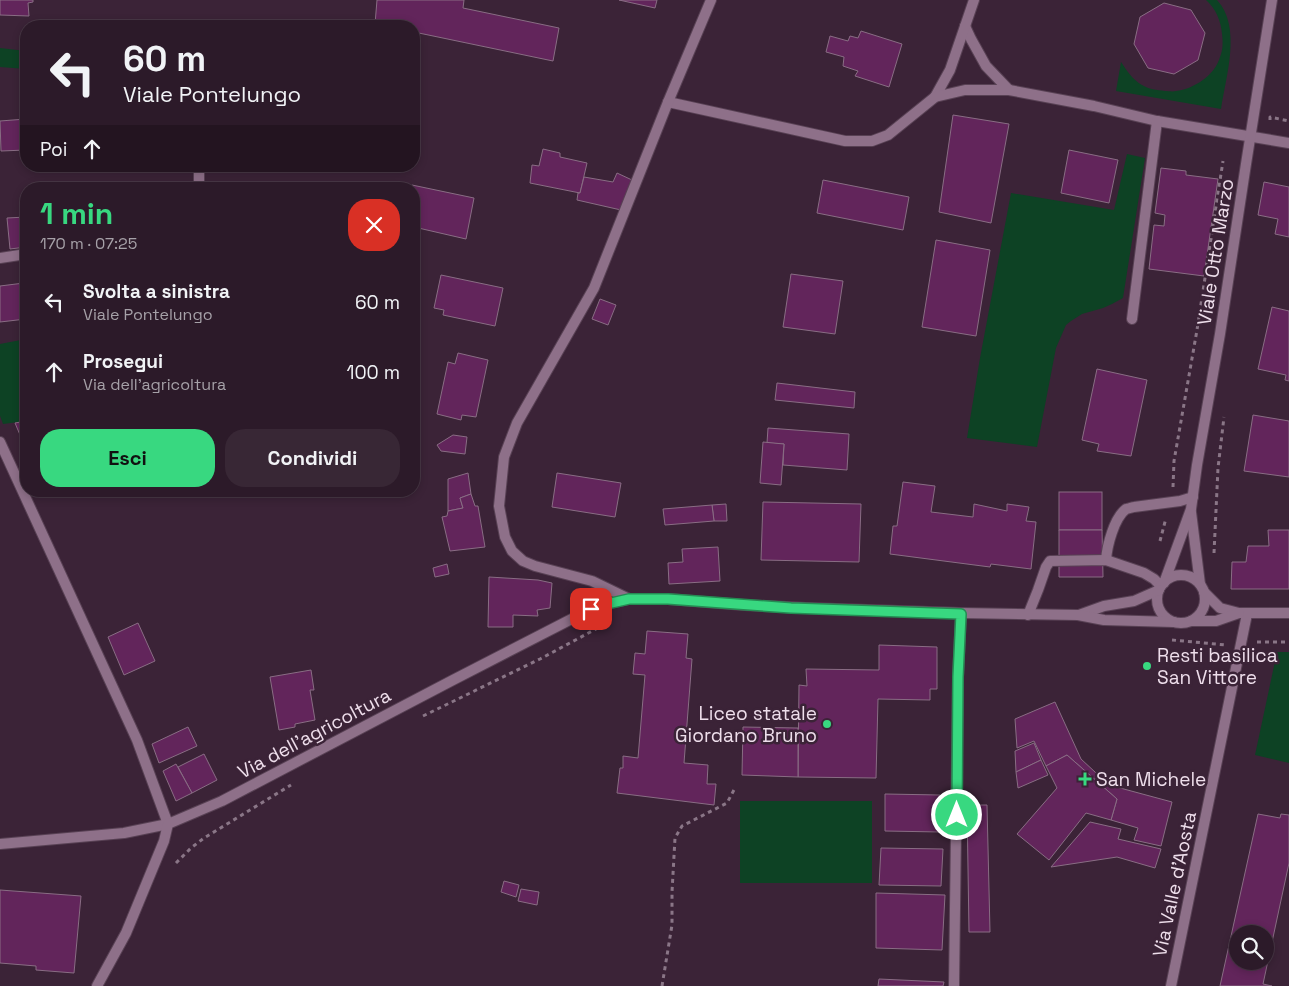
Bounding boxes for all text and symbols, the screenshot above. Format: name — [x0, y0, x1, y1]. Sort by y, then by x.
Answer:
text: 60 m — [123, 37, 206, 81]
icon: left — [40, 40, 105, 105]
text: Viale Pontelungo — [123, 80, 301, 108]
icon: ahead — [78, 135, 106, 163]
text: Poi — [40, 137, 68, 162]
street label: Viale Otto Marzo — [1192, 177, 1239, 327]
text: 1 min — [40, 194, 113, 233]
button: close — [348, 199, 400, 251]
text: 170 m · 07:25 — [40, 233, 137, 254]
text: Svolta a sinistra — [83, 279, 230, 304]
icon: left — [40, 288, 68, 316]
text: 60 m — [355, 290, 400, 315]
text: Viale Pontelungo — [83, 304, 213, 325]
text: Prosegui — [83, 349, 163, 374]
icon: ahead — [40, 358, 68, 386]
text: 100 m — [346, 360, 400, 385]
text: Via dell'agricoltura — [83, 374, 226, 395]
button: Esci — [40, 429, 215, 487]
button: Condividi — [225, 429, 400, 487]
pin — [570, 588, 612, 630]
icon: arrive — [577, 595, 605, 623]
place label: Resti basilica San Vittore — [1157, 643, 1278, 690]
marker: Resti basilica San Vittore — [1141, 660, 1153, 672]
street label: Via dell'agricoltura — [233, 682, 395, 784]
place label: Liceo statale Giordano Bruno — [675, 701, 817, 748]
marker: Liceo statale Giordano Bruno — [821, 718, 833, 730]
place label: San Michele — [1096, 767, 1206, 792]
marker: San Michele — [1078, 772, 1092, 786]
position arrow — [930, 788, 982, 840]
street label: Via Valle d'Aosta — [1147, 809, 1202, 959]
map controls — [1229, 925, 1274, 970]
button: search — [1229, 925, 1274, 970]

